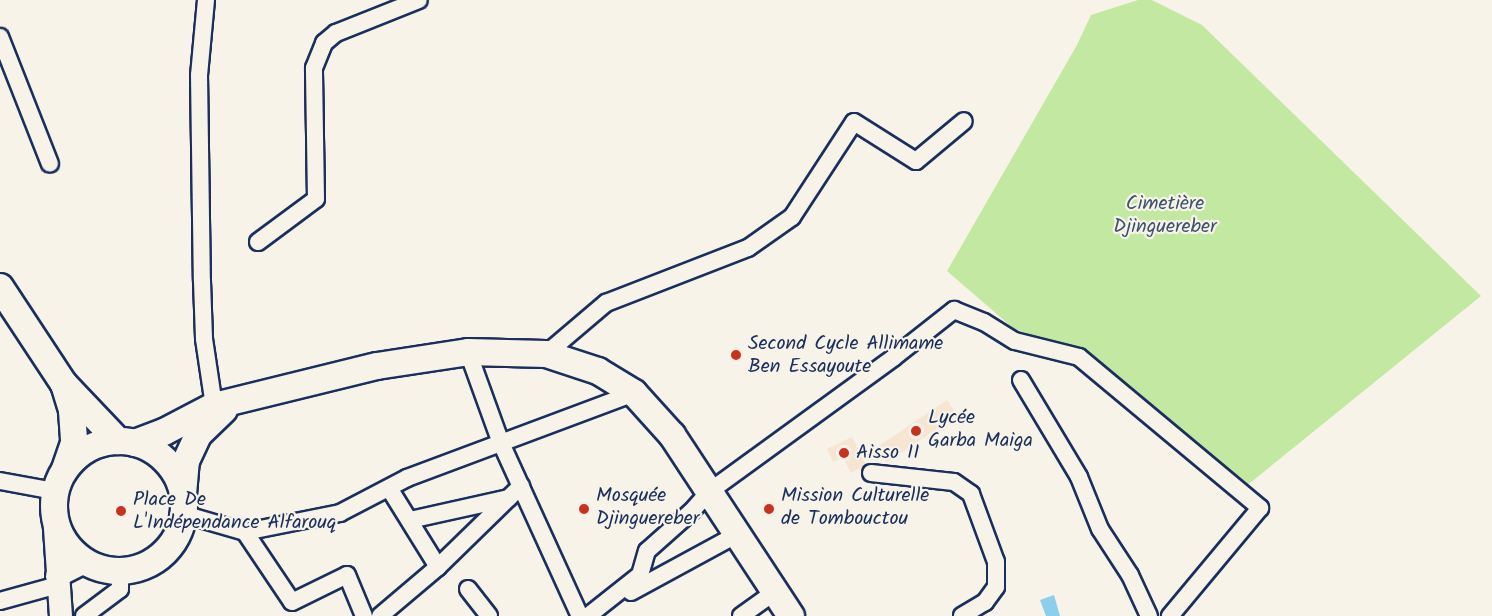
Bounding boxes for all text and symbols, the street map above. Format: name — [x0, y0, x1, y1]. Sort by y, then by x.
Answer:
park label: Cimetière Djinguereber — [1113, 192, 1217, 239]
place label: Second Cycle Allimame Ben Essayoute — [748, 332, 943, 379]
marker: Second Cycle Allimame Ben Essayoute — [729, 348, 743, 362]
place label: Lycée Garba Maiga — [928, 407, 1033, 454]
marker: Lycée Garba Maiga — [909, 424, 923, 438]
place label: Aisso II — [856, 441, 919, 465]
marker: Aisso II — [837, 446, 851, 460]
place label: Mosquée Djinguereber — [596, 485, 699, 532]
place label: Mission Culturelle de Tombouctou — [781, 485, 929, 532]
place label: Place De L'Indépendance Alfarouq — [133, 488, 336, 535]
marker: Mosquée Djinguereber — [577, 502, 591, 516]
marker: Mission Culturelle de Tombouctou — [762, 502, 776, 516]
marker: Place De L'Indépendance Alfarouq — [114, 504, 128, 518]

